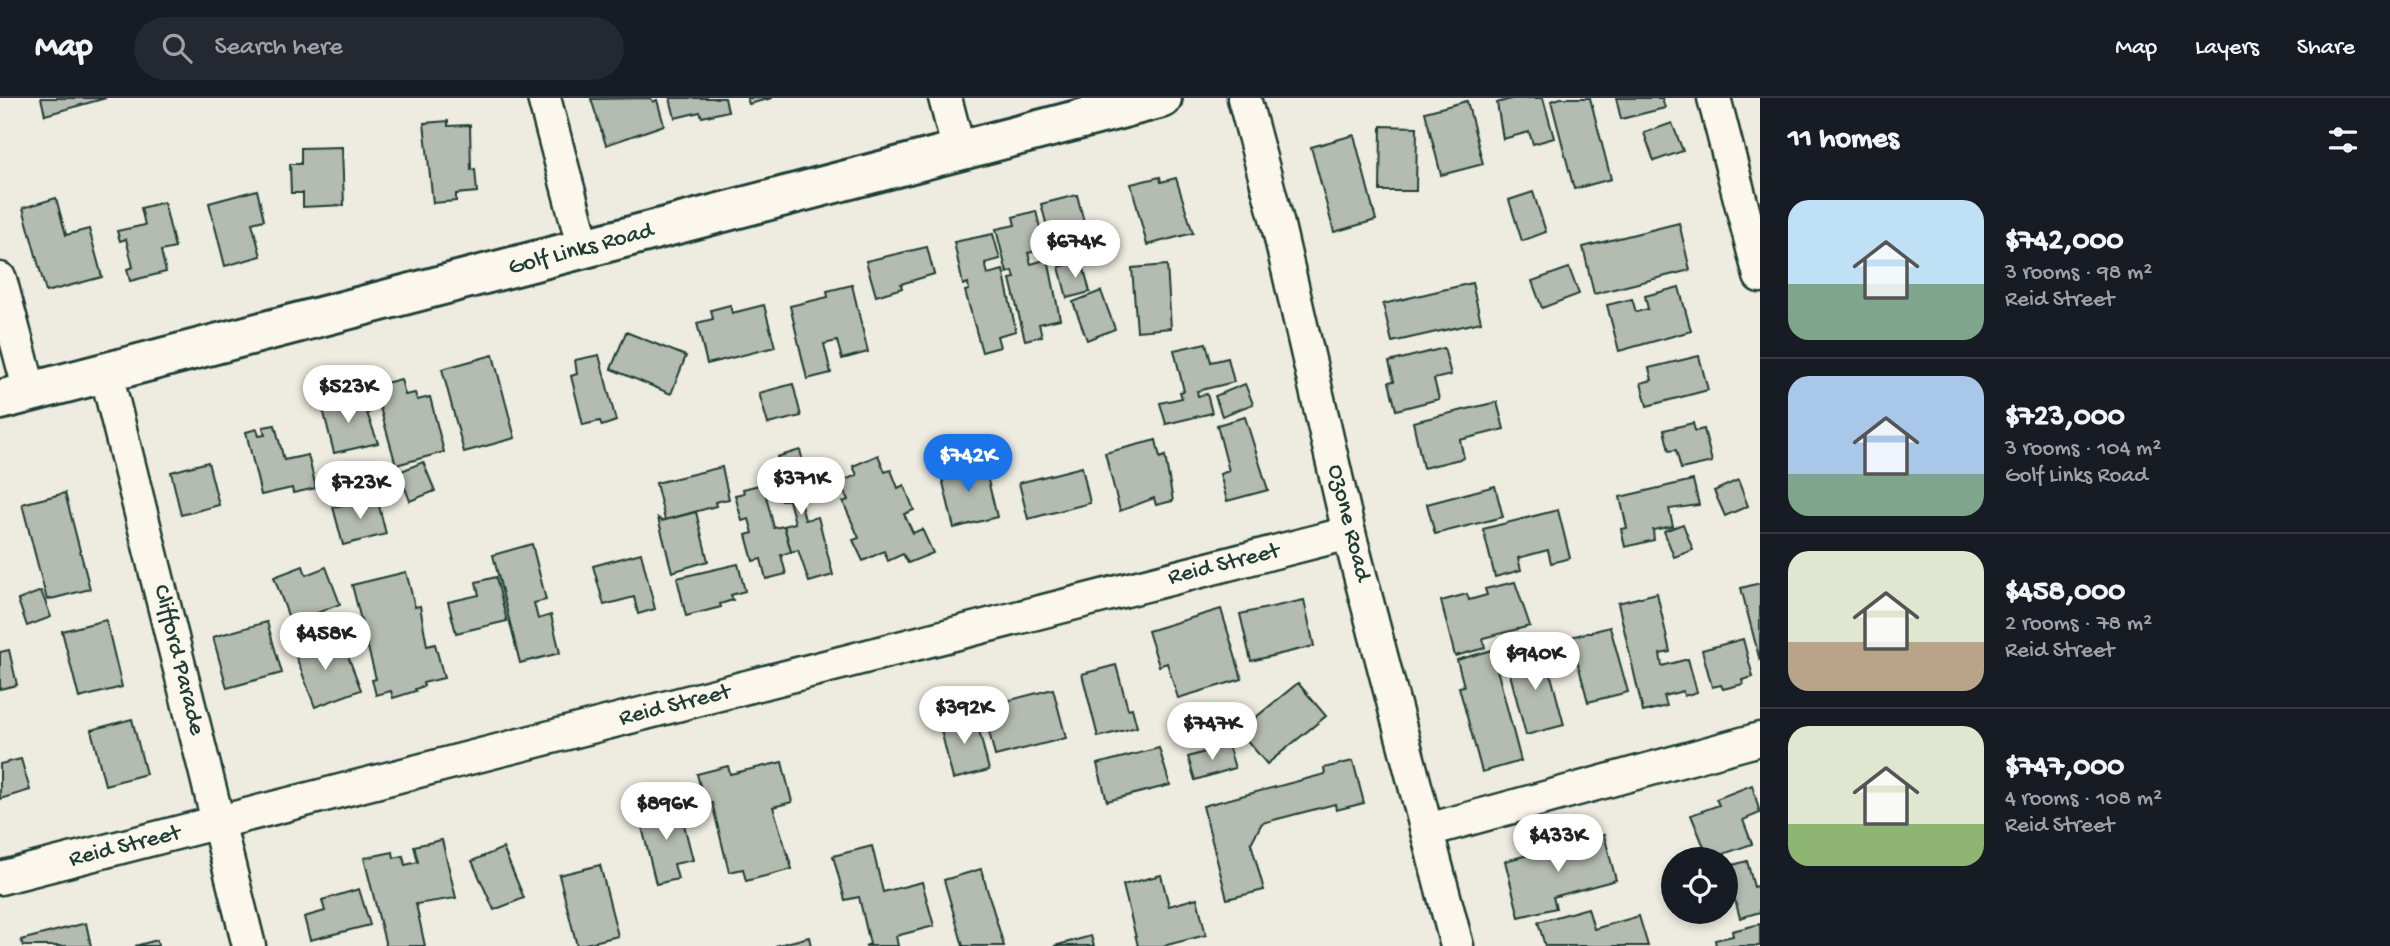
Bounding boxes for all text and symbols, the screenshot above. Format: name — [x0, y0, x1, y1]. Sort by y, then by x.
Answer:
search box — [134, 17, 624, 80]
text: Map — [35, 29, 92, 67]
icon: search — [158, 29, 196, 67]
text: Search here — [214, 33, 343, 64]
text: Map — [2115, 34, 2157, 63]
text: Layers — [2195, 34, 2259, 63]
text: Share — [2297, 34, 2355, 63]
icon: filters — [2324, 121, 2362, 159]
text: 11 homes — [1788, 123, 1899, 158]
street label: Golf Links Road — [505, 216, 659, 283]
pin: $674K — [1026, 220, 1124, 280]
text: $742,000 — [2005, 225, 2124, 260]
icon: home — [1844, 228, 1928, 312]
text: $674K — [1046, 229, 1104, 256]
text: 3 rooms · 98 m² — [2005, 260, 2152, 287]
text: Reid Street — [2005, 287, 2114, 314]
pin: $523K — [299, 366, 397, 425]
text: $523K — [319, 374, 377, 401]
text: $723,000 — [2005, 401, 2125, 436]
icon: home — [1844, 404, 1928, 488]
pin: $742K — [919, 434, 1017, 494]
text: 3 rooms · 104 m² — [2005, 436, 2161, 463]
text: $742K — [939, 443, 997, 470]
pin: $371K — [752, 458, 850, 517]
pin: $723K — [311, 462, 409, 521]
street label: Ozone Road — [1319, 462, 1377, 586]
text: Golf Links Road — [2005, 463, 2148, 490]
text: $371K — [773, 466, 829, 493]
text: $723K — [331, 470, 389, 497]
street label: Reid Street — [1165, 537, 1285, 593]
text: $458,000 — [2005, 576, 2125, 611]
icon: home — [1844, 579, 1928, 663]
street label: Clifford Parade — [145, 582, 211, 739]
text: 2 rooms · 78 m² — [2005, 611, 2152, 638]
pin: $458K — [276, 612, 374, 672]
text: $458K — [296, 621, 354, 648]
pin: $940K — [1486, 632, 1584, 692]
text: Reid Street — [2005, 638, 2114, 665]
text: $940K — [1506, 641, 1564, 668]
street label: Reid Street — [616, 678, 736, 734]
pin: $392K — [915, 686, 1013, 746]
text: $392K — [935, 695, 993, 722]
pin: $747K — [1163, 702, 1261, 762]
text: $747K — [1183, 711, 1241, 738]
text: $747,000 — [2005, 751, 2124, 786]
icon: home — [1844, 754, 1928, 838]
pin: $896K — [617, 782, 715, 842]
text: 4 rooms · 108 m² — [2005, 786, 2162, 813]
text: $896K — [637, 791, 695, 818]
text: Reid Street — [2005, 813, 2114, 840]
pin: $433K — [1509, 814, 1607, 874]
street label: Reid Street — [66, 819, 186, 875]
text: $433K — [1529, 823, 1587, 850]
map controls — [1661, 847, 1738, 924]
button: locate — [1661, 847, 1738, 924]

